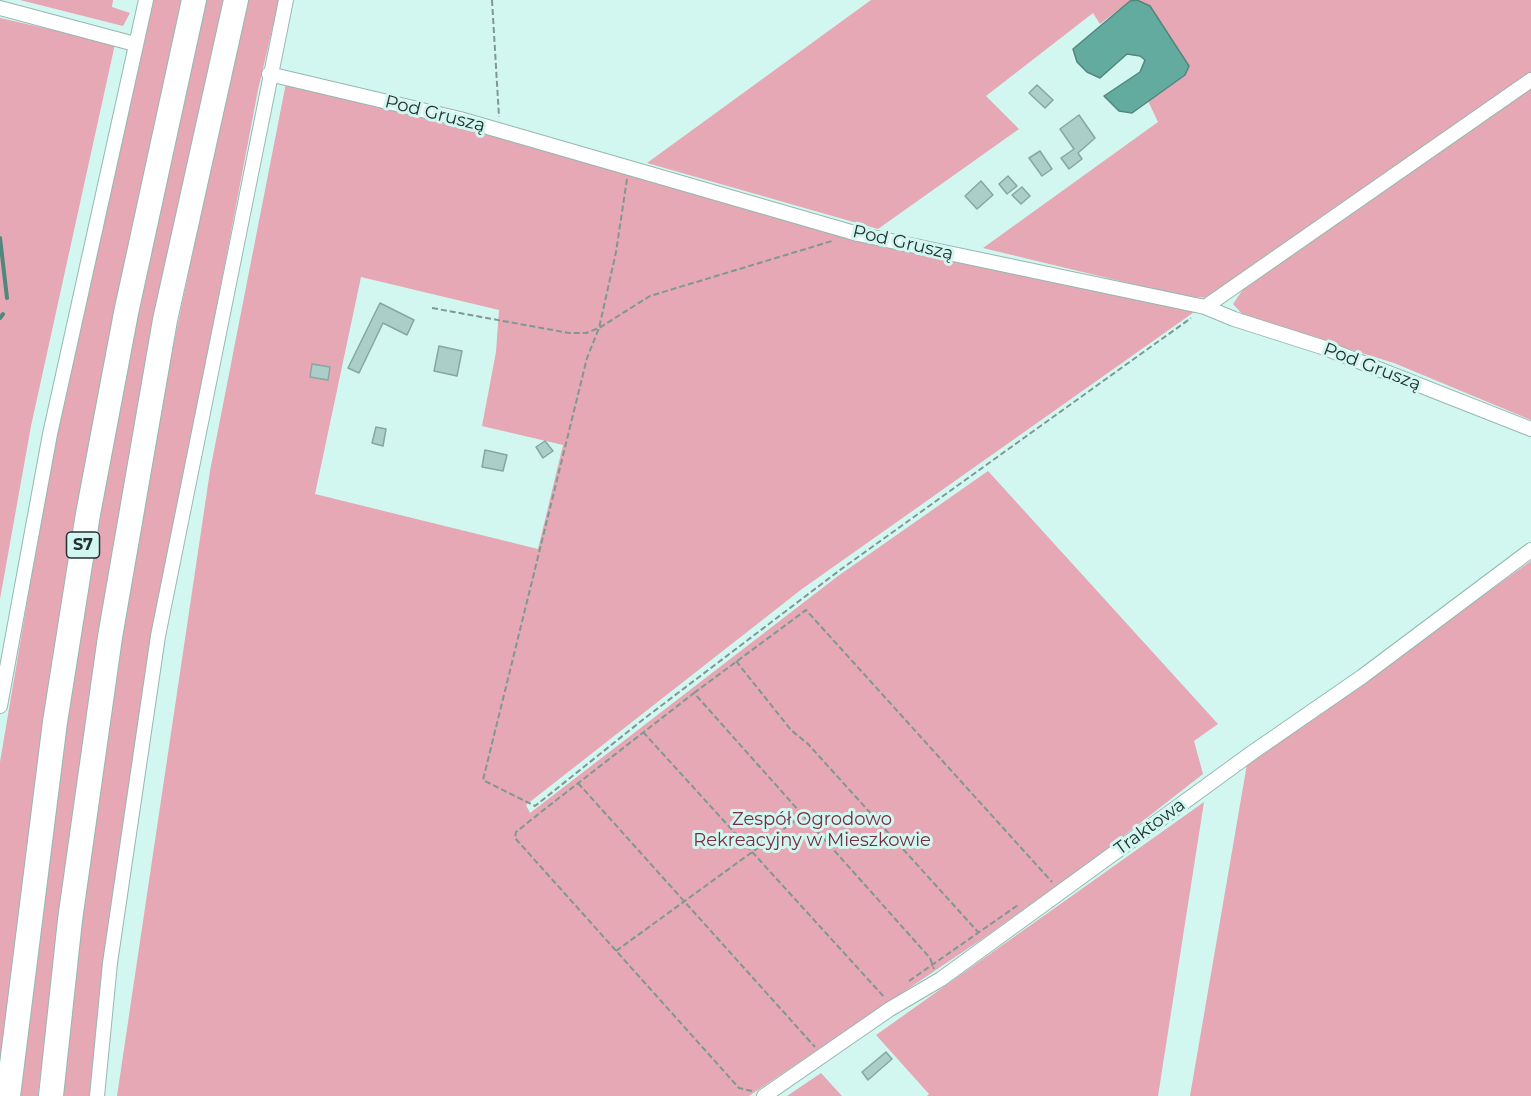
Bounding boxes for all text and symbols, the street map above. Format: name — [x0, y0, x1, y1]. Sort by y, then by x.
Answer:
street label: Pod Gruszą — [383, 91, 487, 137]
street label: Pod Gruszą — [851, 221, 955, 265]
street label: Pod Gruszą — [1320, 339, 1424, 395]
road number: S7 — [66, 532, 100, 558]
street label: Traktowa — [1110, 794, 1190, 860]
park label: Zespół Ogrodowo Rekreacyjny w Mieszkowie — [693, 809, 931, 852]

